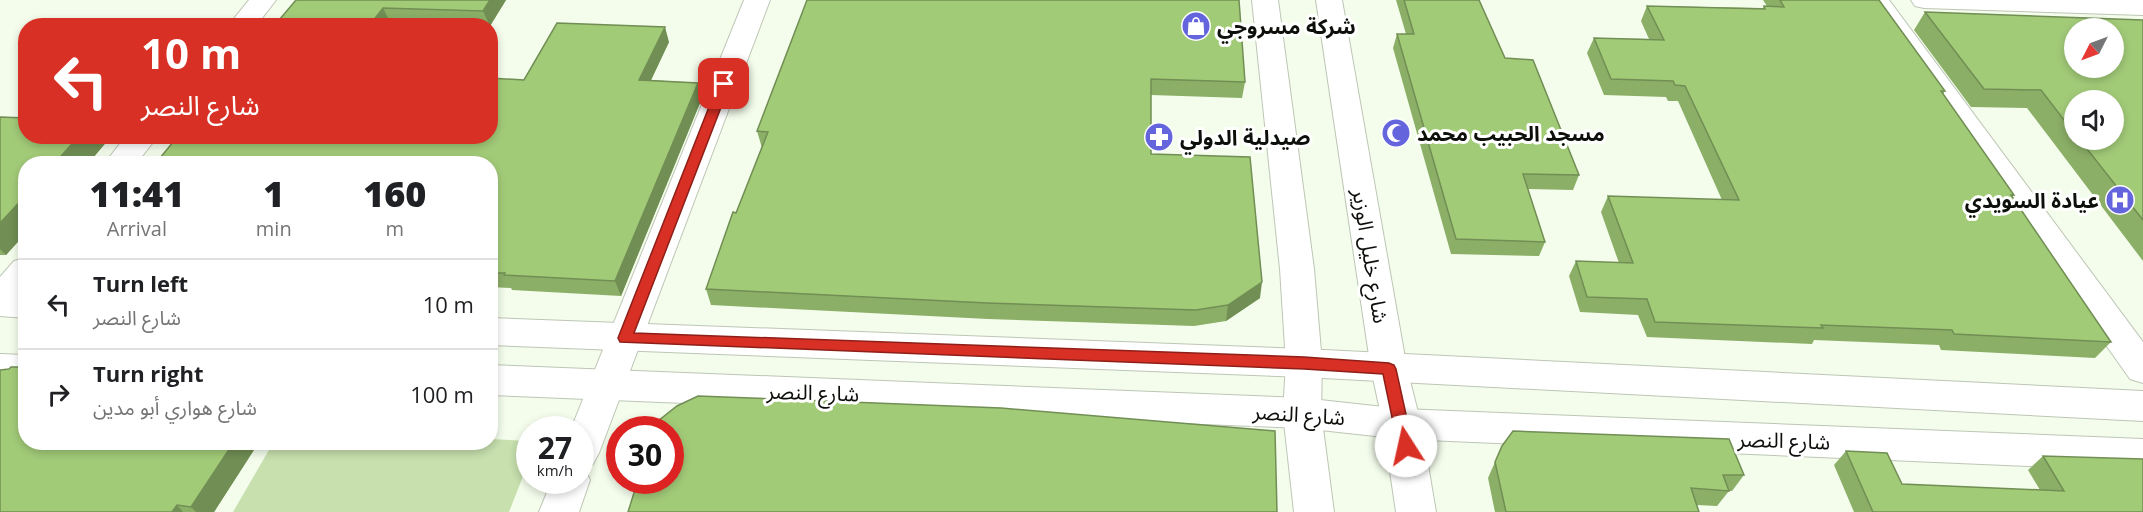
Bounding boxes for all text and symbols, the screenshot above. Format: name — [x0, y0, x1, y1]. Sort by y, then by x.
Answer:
shop icon: شركة مسروجي — [1180, 10, 1212, 42]
place label: شركة مسروجي — [1217, 12, 1356, 44]
north arrow — [2064, 18, 2124, 78]
map controls — [2064, 18, 2124, 150]
text: 10 m — [141, 24, 241, 81]
icon: left — [42, 42, 120, 120]
pin — [698, 58, 749, 109]
icon: arrive — [707, 67, 740, 100]
text: شارع النصر — [141, 86, 260, 123]
button: sound — [2064, 90, 2124, 150]
mosque icon: مسجد الحبيب محمد — [1380, 117, 1412, 149]
place label: مسجد الحبيب محمد — [1417, 119, 1605, 147]
pharmacy icon: صيدلية الدولي — [1143, 121, 1175, 153]
place label: صيدلية الدولي — [1180, 123, 1310, 155]
text: 11:41 — [90, 169, 184, 218]
text: 1 — [263, 169, 284, 218]
text: 160 — [363, 169, 426, 218]
hospital icon: عيادة السويدي — [2104, 184, 2136, 216]
street label: شارع خليل الوزير — [1344, 186, 1395, 326]
place label: عيادة السويدي — [1965, 186, 2099, 218]
text: Arrival — [107, 215, 167, 242]
text: min — [256, 215, 292, 242]
text: m — [386, 215, 404, 242]
text: Turn left — [93, 268, 188, 298]
icon: left — [42, 288, 75, 321]
text: 10 m — [423, 289, 474, 319]
text: شارع النصر — [93, 304, 181, 331]
text: Turn right — [93, 358, 204, 388]
street label: شارع النصر — [765, 376, 860, 410]
icon: right — [42, 378, 75, 411]
text: 100 m — [410, 379, 474, 409]
text: شارع هواري أبو مدين — [93, 394, 257, 421]
street label: شارع النصر — [1251, 397, 1346, 433]
position arrow — [1374, 414, 1438, 478]
speed limit sign: 30 — [606, 416, 684, 494]
street label: شارع النصر — [1736, 424, 1831, 458]
text: 27 — [538, 427, 572, 468]
text: km/h — [537, 460, 573, 480]

